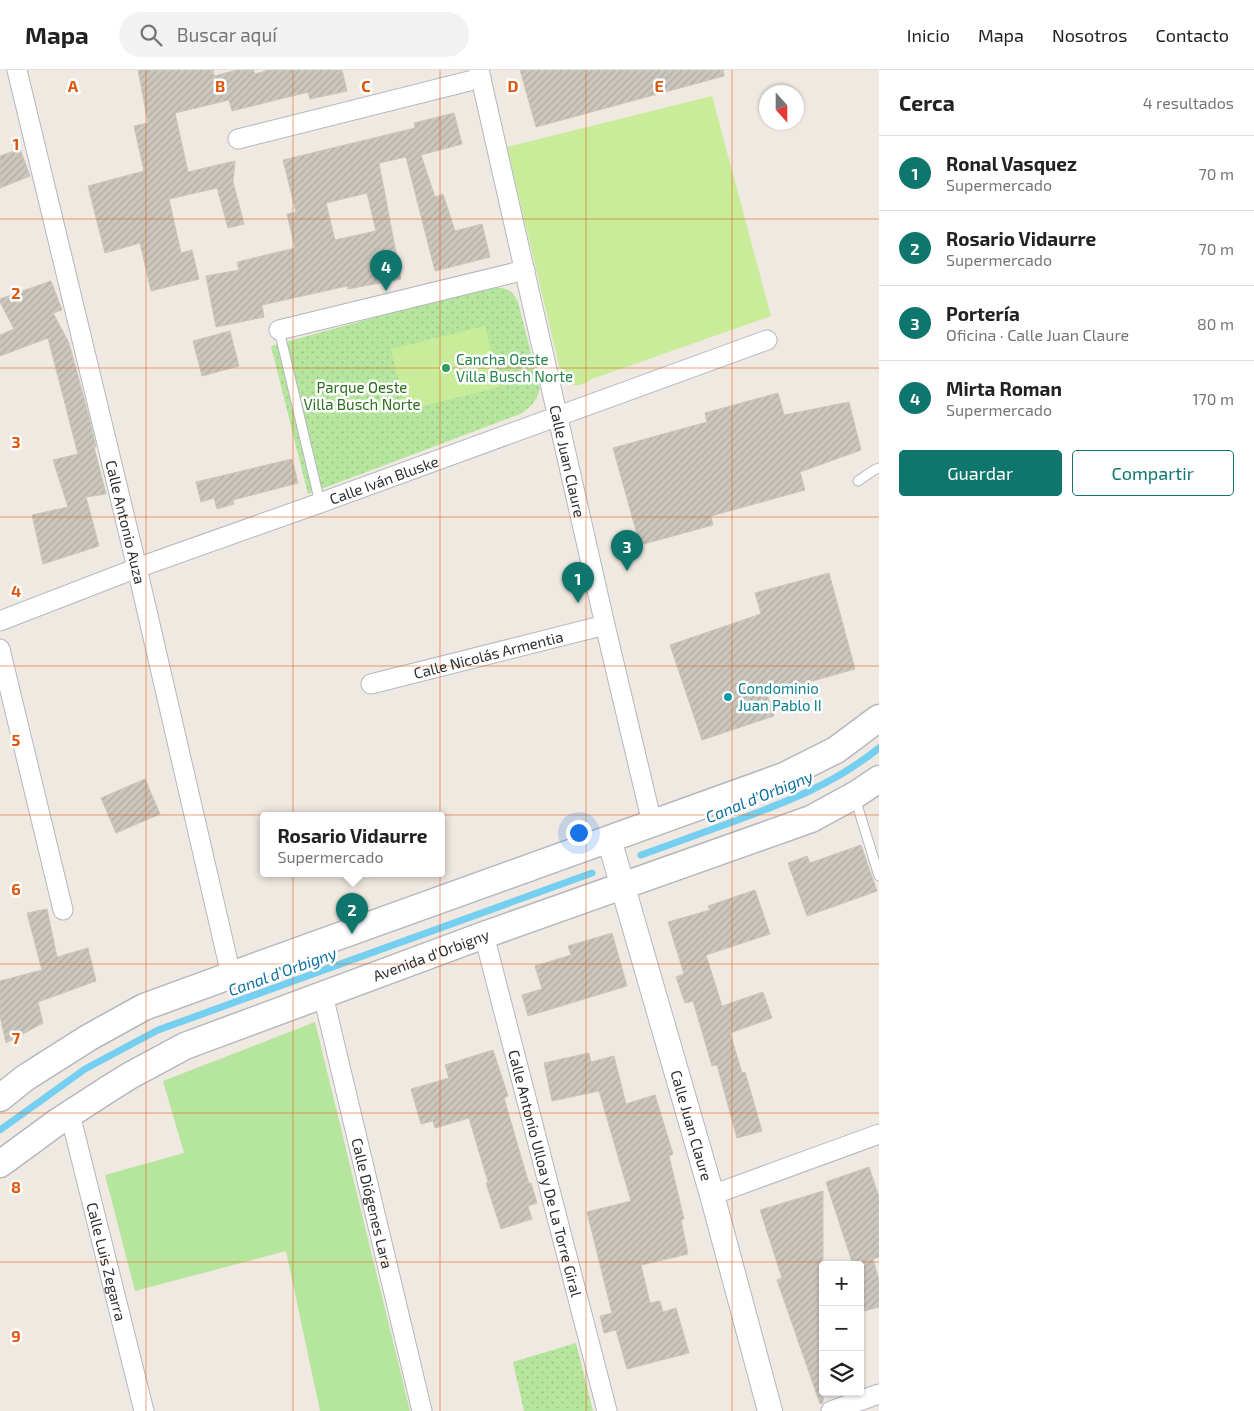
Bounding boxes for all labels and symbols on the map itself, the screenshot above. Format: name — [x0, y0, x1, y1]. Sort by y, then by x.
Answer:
text: A — [68, 76, 79, 95]
text: B — [215, 76, 225, 95]
text: C — [361, 76, 371, 95]
text: D — [508, 76, 519, 95]
text: E — [654, 76, 664, 95]
north arrow — [759, 85, 804, 130]
text: 1 — [13, 134, 19, 153]
pin: 4 — [370, 250, 402, 291]
text: 2 — [11, 283, 21, 302]
place label: Cancha Oeste Villa Busch Norte — [456, 350, 573, 385]
marker: Cancha Oeste Villa Busch Norte — [440, 362, 452, 374]
park label: Parque Oeste Villa Busch Norte — [303, 378, 421, 413]
street label: Calle Juan Claure — [546, 403, 589, 519]
text: 3 — [11, 432, 21, 451]
street label: Calle Iván Bluske — [327, 452, 441, 508]
street label: Calle Antonio Auza — [102, 458, 149, 586]
pin: 3 — [611, 530, 643, 571]
pin: 1 — [562, 562, 594, 603]
text: 4 — [11, 581, 21, 600]
street label: Calle Nicolás Armentia — [412, 627, 565, 682]
place label: Condominio Juan Pablo II — [738, 679, 822, 714]
marker: Condominio Juan Pablo II — [722, 691, 734, 703]
text: 5 — [12, 730, 21, 749]
water label: Canal d'Orbigny — [703, 766, 816, 827]
your location — [566, 820, 592, 846]
text: 6 — [11, 879, 21, 898]
pin: 2 — [336, 893, 368, 934]
street label: Avenida d'Orbigny — [370, 925, 491, 985]
water label: Canal d'Orbigny — [225, 942, 340, 1000]
text: 7 — [12, 1028, 21, 1047]
street label: Calle Antonio Ulloa y De La Torre Giral — [505, 1048, 586, 1299]
street label: Calle Juan Claure — [667, 1068, 716, 1183]
street label: Calle Diógenes Lara — [348, 1136, 397, 1270]
text: 8 — [11, 1177, 21, 1196]
street label: Calle Luis Zegarra — [83, 1200, 130, 1323]
text: 9 — [11, 1326, 21, 1345]

